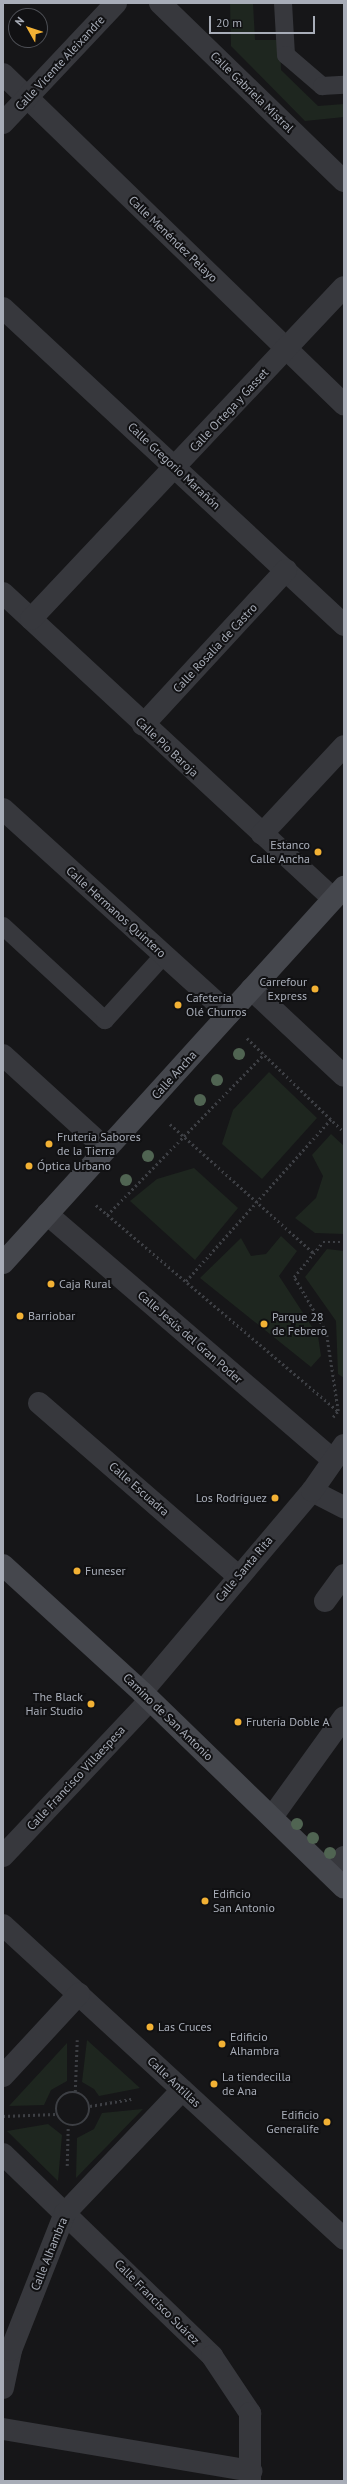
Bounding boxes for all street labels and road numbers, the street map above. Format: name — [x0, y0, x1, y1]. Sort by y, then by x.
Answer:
street label: Calle Vicente Aleixandre — [12, 12, 108, 114]
street label: Calle Gabriela Mistral — [207, 49, 297, 135]
street label: Calle Menéndez Pelayo — [125, 193, 221, 285]
street label: Calle Ortega y Gasset — [186, 365, 272, 455]
street label: Calle Gregorio Marañón — [125, 419, 223, 513]
street label: Calle Rosalía de Castro — [170, 600, 260, 696]
street label: Calle Pío Baroja — [133, 714, 201, 780]
street label: Calle Hermanos Quintero — [63, 863, 169, 961]
street label: Calle Ancha — [148, 1048, 200, 1102]
street label: Calle Jesús del Gran Poder — [135, 1288, 245, 1386]
street label: Calle Escuadra — [106, 1459, 172, 1519]
street label: Calle Santa Rita — [212, 1533, 276, 1605]
street label: Camino de San Antonio — [120, 1670, 216, 1764]
street label: Calle Francisco Villaespesa — [24, 1723, 128, 1833]
street label: Calle Antillas — [144, 2054, 204, 2110]
street label: Calle Alhambra — [28, 2215, 70, 2293]
street label: Calle Francisco Suárez — [111, 2256, 203, 2348]

